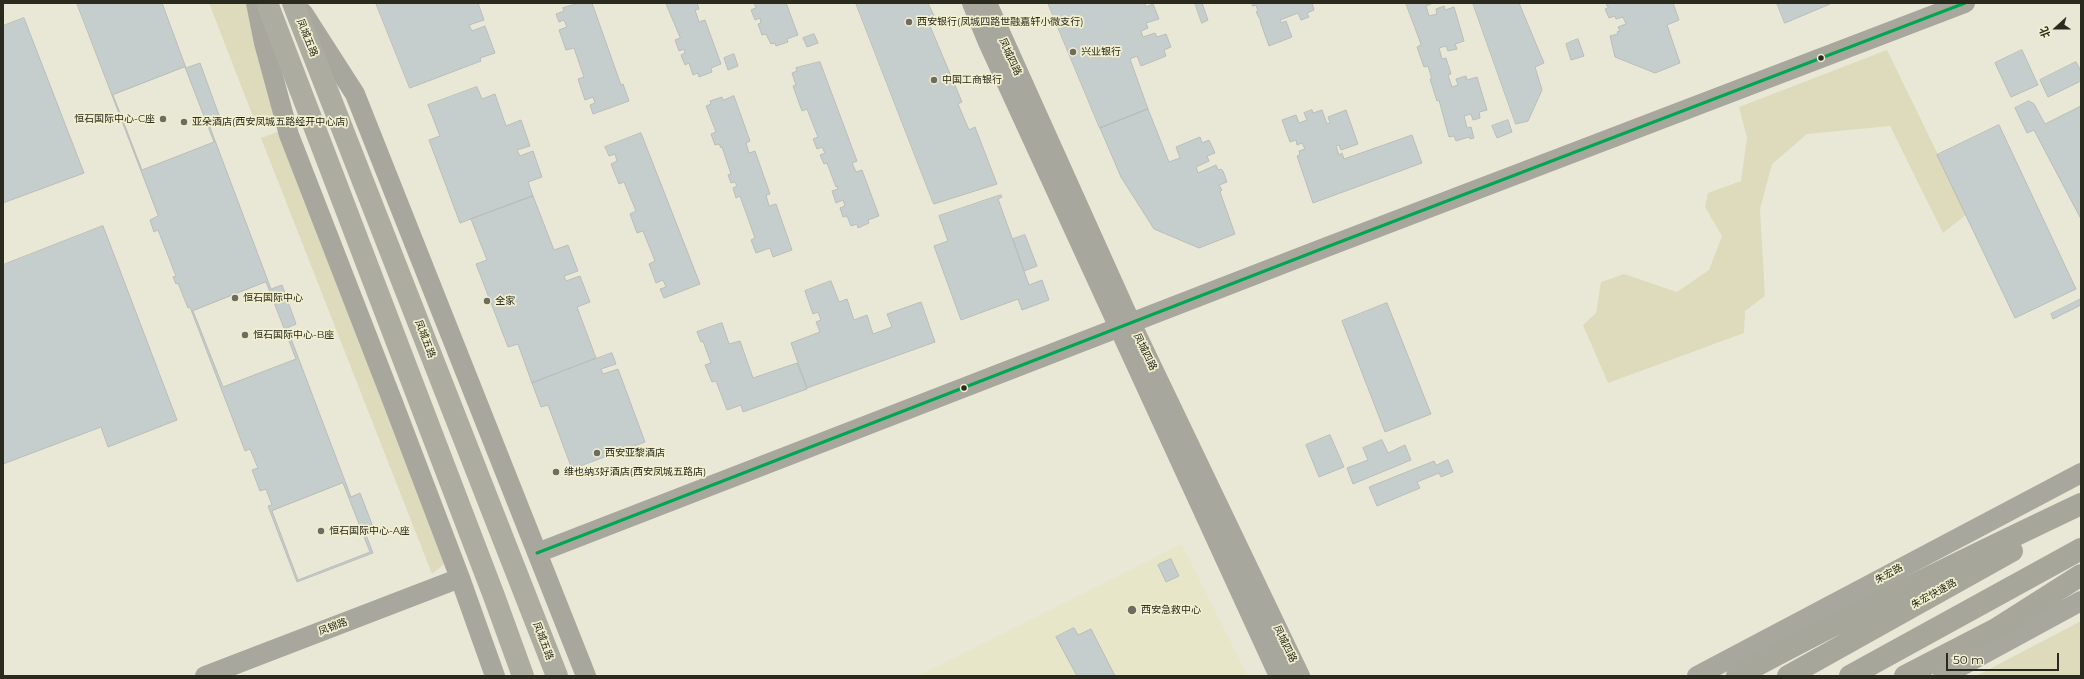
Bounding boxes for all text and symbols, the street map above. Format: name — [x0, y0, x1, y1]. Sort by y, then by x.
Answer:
north arrow — [2036, 8, 2076, 48]
place label: 西安银行(凤城四路世融嘉轩小微支行) — [917, 16, 1084, 28]
street label: 凤城五路 — [294, 17, 320, 59]
marker: 西安银行(凤城四路世融嘉轩小微支行) — [904, 17, 914, 27]
text: 北 — [2036, 25, 2053, 40]
street label: 凤城四路 — [996, 36, 1024, 78]
place label: 兴业银行 — [1081, 46, 1121, 58]
marker: 兴业银行 — [1068, 47, 1078, 57]
unlabelled marker — [1816, 53, 1826, 63]
place label: 中国工商银行 — [942, 74, 1002, 86]
marker: 中国工商银行 — [929, 75, 939, 85]
place label: 恒石国际中心-C座 — [74, 113, 155, 125]
marker: 恒石国际中心-C座 — [158, 114, 168, 124]
place label: 亚朵酒店(西安凤城五路经开中心店) — [192, 116, 349, 128]
marker: 亚朵酒店(西安凤城五路经开中心店) — [179, 117, 189, 127]
place label: 恒石国际中心 — [243, 292, 303, 304]
marker: 恒石国际中心 — [230, 293, 240, 303]
place label: 全家 — [495, 295, 515, 307]
marker: 全家 — [482, 296, 492, 306]
street label: 凤城五路 — [412, 318, 438, 360]
place label: 恒石国际中心-B座 — [253, 329, 334, 341]
marker: 恒石国际中心-B座 — [240, 330, 250, 340]
street label: 凤城四路 — [1131, 331, 1159, 373]
unlabelled marker — [959, 383, 969, 393]
place label: 西安亚黎酒店 — [605, 447, 665, 459]
marker: 西安亚黎酒店 — [592, 448, 602, 458]
place label: 维也纳3好酒店(西安凤城五路店) — [564, 466, 706, 478]
marker: 维也纳3好酒店(西安凤城五路店) — [551, 467, 561, 477]
place label: 恒石国际中心-A座 — [329, 525, 410, 537]
marker: 恒石国际中心-A座 — [316, 526, 326, 536]
street label: 朱宏路 — [1873, 562, 1905, 586]
street label: 朱宏快速路 — [1909, 577, 1959, 611]
marker: 西安急救中心 — [1126, 604, 1138, 616]
place label: 西安急救中心 — [1141, 604, 1201, 616]
street label: 凤锦路 — [317, 616, 349, 638]
street label: 凤城五路 — [530, 620, 556, 662]
street label: 凤城四路 — [1271, 623, 1299, 665]
scale bar — [1948, 645, 2061, 671]
text: 50 m — [1953, 652, 1984, 667]

